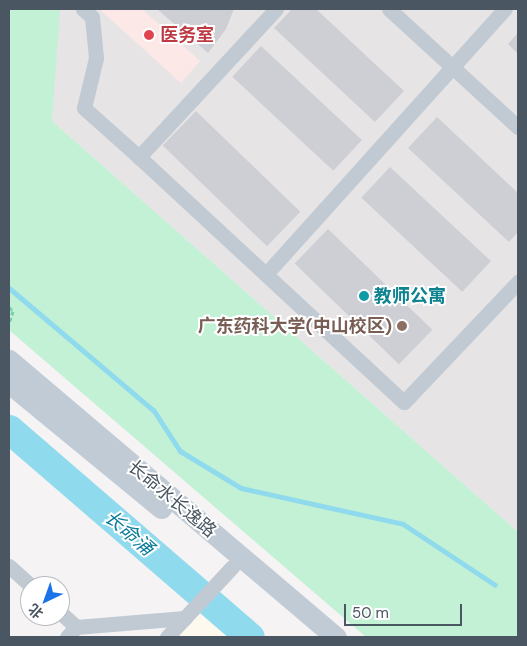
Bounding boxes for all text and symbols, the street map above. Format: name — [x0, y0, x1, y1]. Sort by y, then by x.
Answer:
place label: 医务室 — [160, 24, 214, 46]
marker: 医务室 — [142, 28, 156, 42]
place label: 教师公寓 — [374, 285, 446, 307]
marker: 教师公寓 — [358, 290, 370, 302]
place label: 广东药科大学(中山校区) — [197, 315, 392, 337]
marker: 广东药科大学(中山校区) — [396, 320, 408, 332]
street label: 长命水长逸路 — [124, 456, 220, 542]
water label: 长命涌 — [100, 506, 158, 560]
north arrow — [20, 576, 70, 626]
scale bar — [347, 594, 464, 626]
text: 北 — [24, 600, 47, 623]
text: 50 m — [352, 603, 389, 623]

